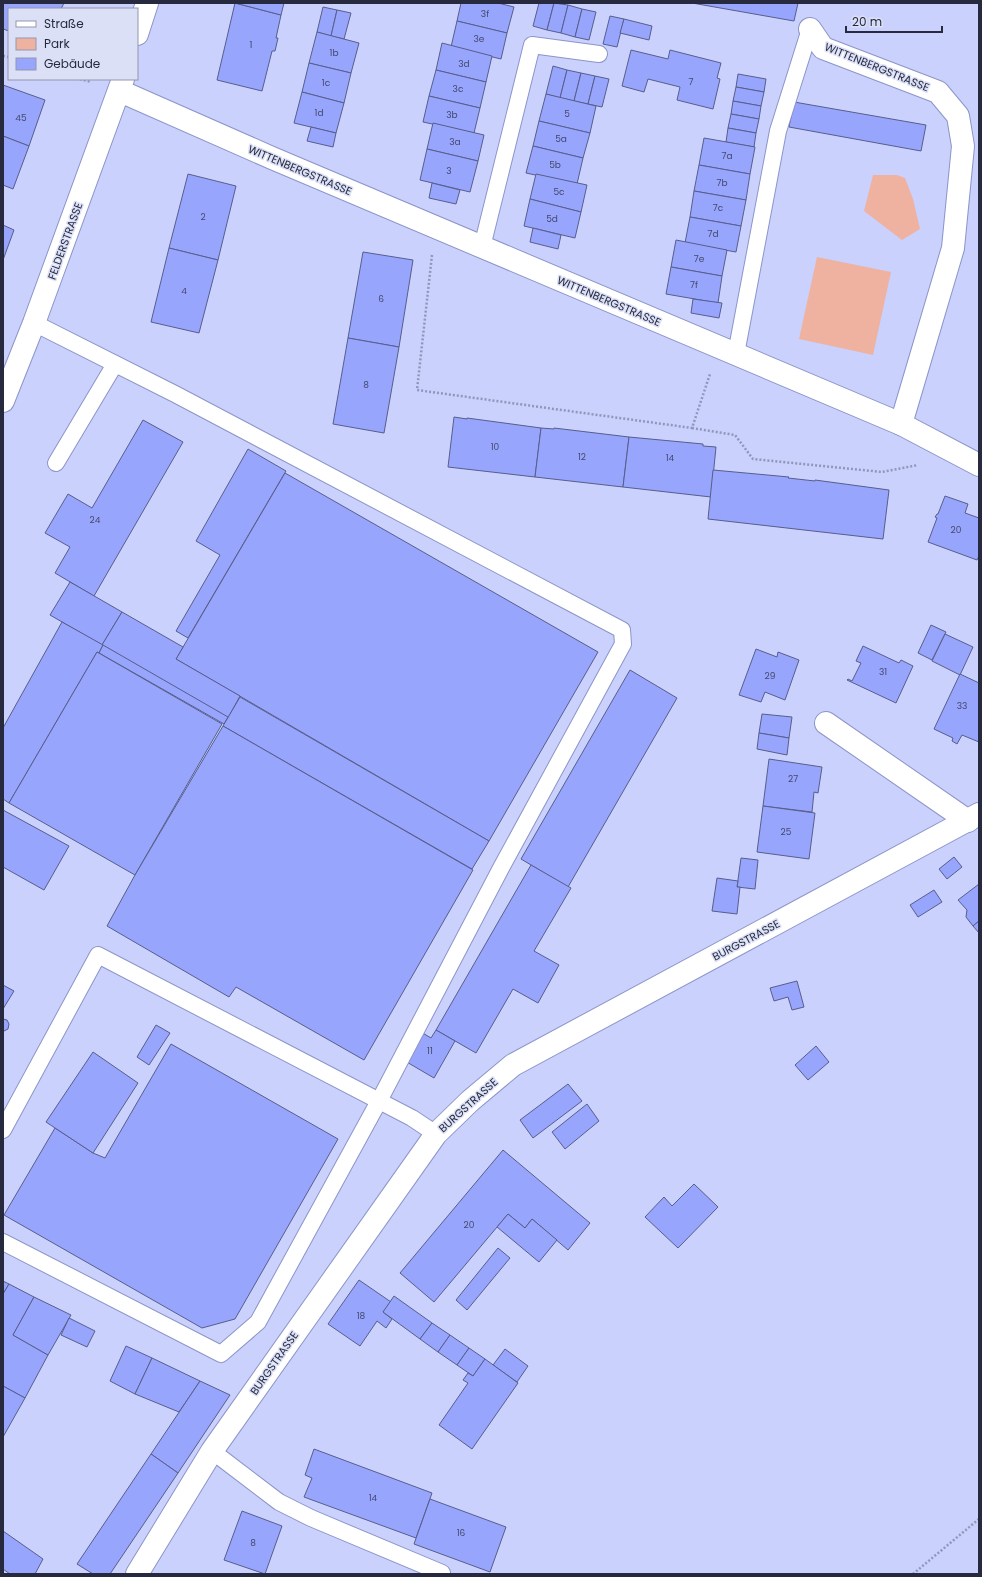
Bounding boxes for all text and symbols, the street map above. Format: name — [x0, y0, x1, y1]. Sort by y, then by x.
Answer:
legend — [8, 8, 138, 80]
house number: 3f — [481, 8, 489, 20]
scale bar — [846, 8, 942, 34]
text: 20 m — [852, 13, 882, 30]
text: Straße — [44, 15, 84, 32]
house number: 3e — [474, 33, 485, 45]
text: Park — [44, 35, 71, 52]
house number: 1 — [250, 39, 253, 51]
street label: WITTENBERGSTRASSE — [822, 39, 932, 95]
house number: 1b — [330, 47, 338, 59]
text: Gebäude — [44, 55, 100, 72]
house number: 3d — [458, 58, 470, 70]
house number: 7 — [689, 76, 694, 88]
house number: 1c — [322, 77, 331, 89]
house number: 3c — [453, 83, 464, 95]
house number: 1d — [315, 107, 323, 119]
house number: 5 — [564, 108, 570, 120]
house number: 3b — [446, 109, 458, 121]
house number: 45 — [15, 112, 27, 124]
house number: 5a — [555, 133, 567, 145]
house number: 3a — [449, 136, 461, 148]
street label: WITTENBERGSTRASSE — [246, 141, 354, 199]
house number: 7a — [722, 150, 733, 162]
house number: 5b — [549, 159, 561, 171]
house number: 3 — [446, 165, 452, 177]
house number: 7b — [717, 177, 728, 189]
house number: 5c — [553, 186, 565, 198]
street label: FELDERSTRASSE — [44, 200, 86, 282]
house number: 7c — [713, 202, 724, 214]
house number: 2 — [200, 211, 206, 223]
house number: 5d — [546, 213, 558, 225]
house number: 7d — [708, 228, 719, 240]
house number: 7e — [694, 253, 705, 265]
street label: WITTENBERGSTRASSE — [555, 272, 663, 330]
house number: 7f — [690, 279, 698, 291]
house number: 4 — [181, 285, 187, 297]
house number: 6 — [378, 293, 384, 305]
house number: 8 — [363, 379, 369, 391]
house number: 10 — [491, 441, 500, 453]
house number: 12 — [578, 451, 586, 463]
house number: 14 — [666, 452, 675, 464]
house number: 24 — [90, 514, 101, 526]
house number: 20 — [951, 524, 962, 536]
house number: 31 — [879, 666, 887, 678]
house number: 29 — [765, 670, 776, 682]
house number: 33 — [957, 700, 967, 712]
house number: 27 — [788, 773, 798, 785]
house number: 25 — [781, 826, 792, 838]
street label: BURGSTRASSE — [709, 915, 783, 965]
house number: 11 — [427, 1045, 433, 1057]
street label: BURGSTRASSE — [435, 1074, 501, 1136]
house number: 20 — [464, 1219, 475, 1231]
house number: 18 — [357, 1310, 366, 1322]
street label: BURGSTRASSE — [246, 1328, 302, 1398]
house number: 14 — [369, 1492, 378, 1504]
house number: 16 — [457, 1527, 466, 1539]
house number: 8 — [250, 1537, 256, 1549]

